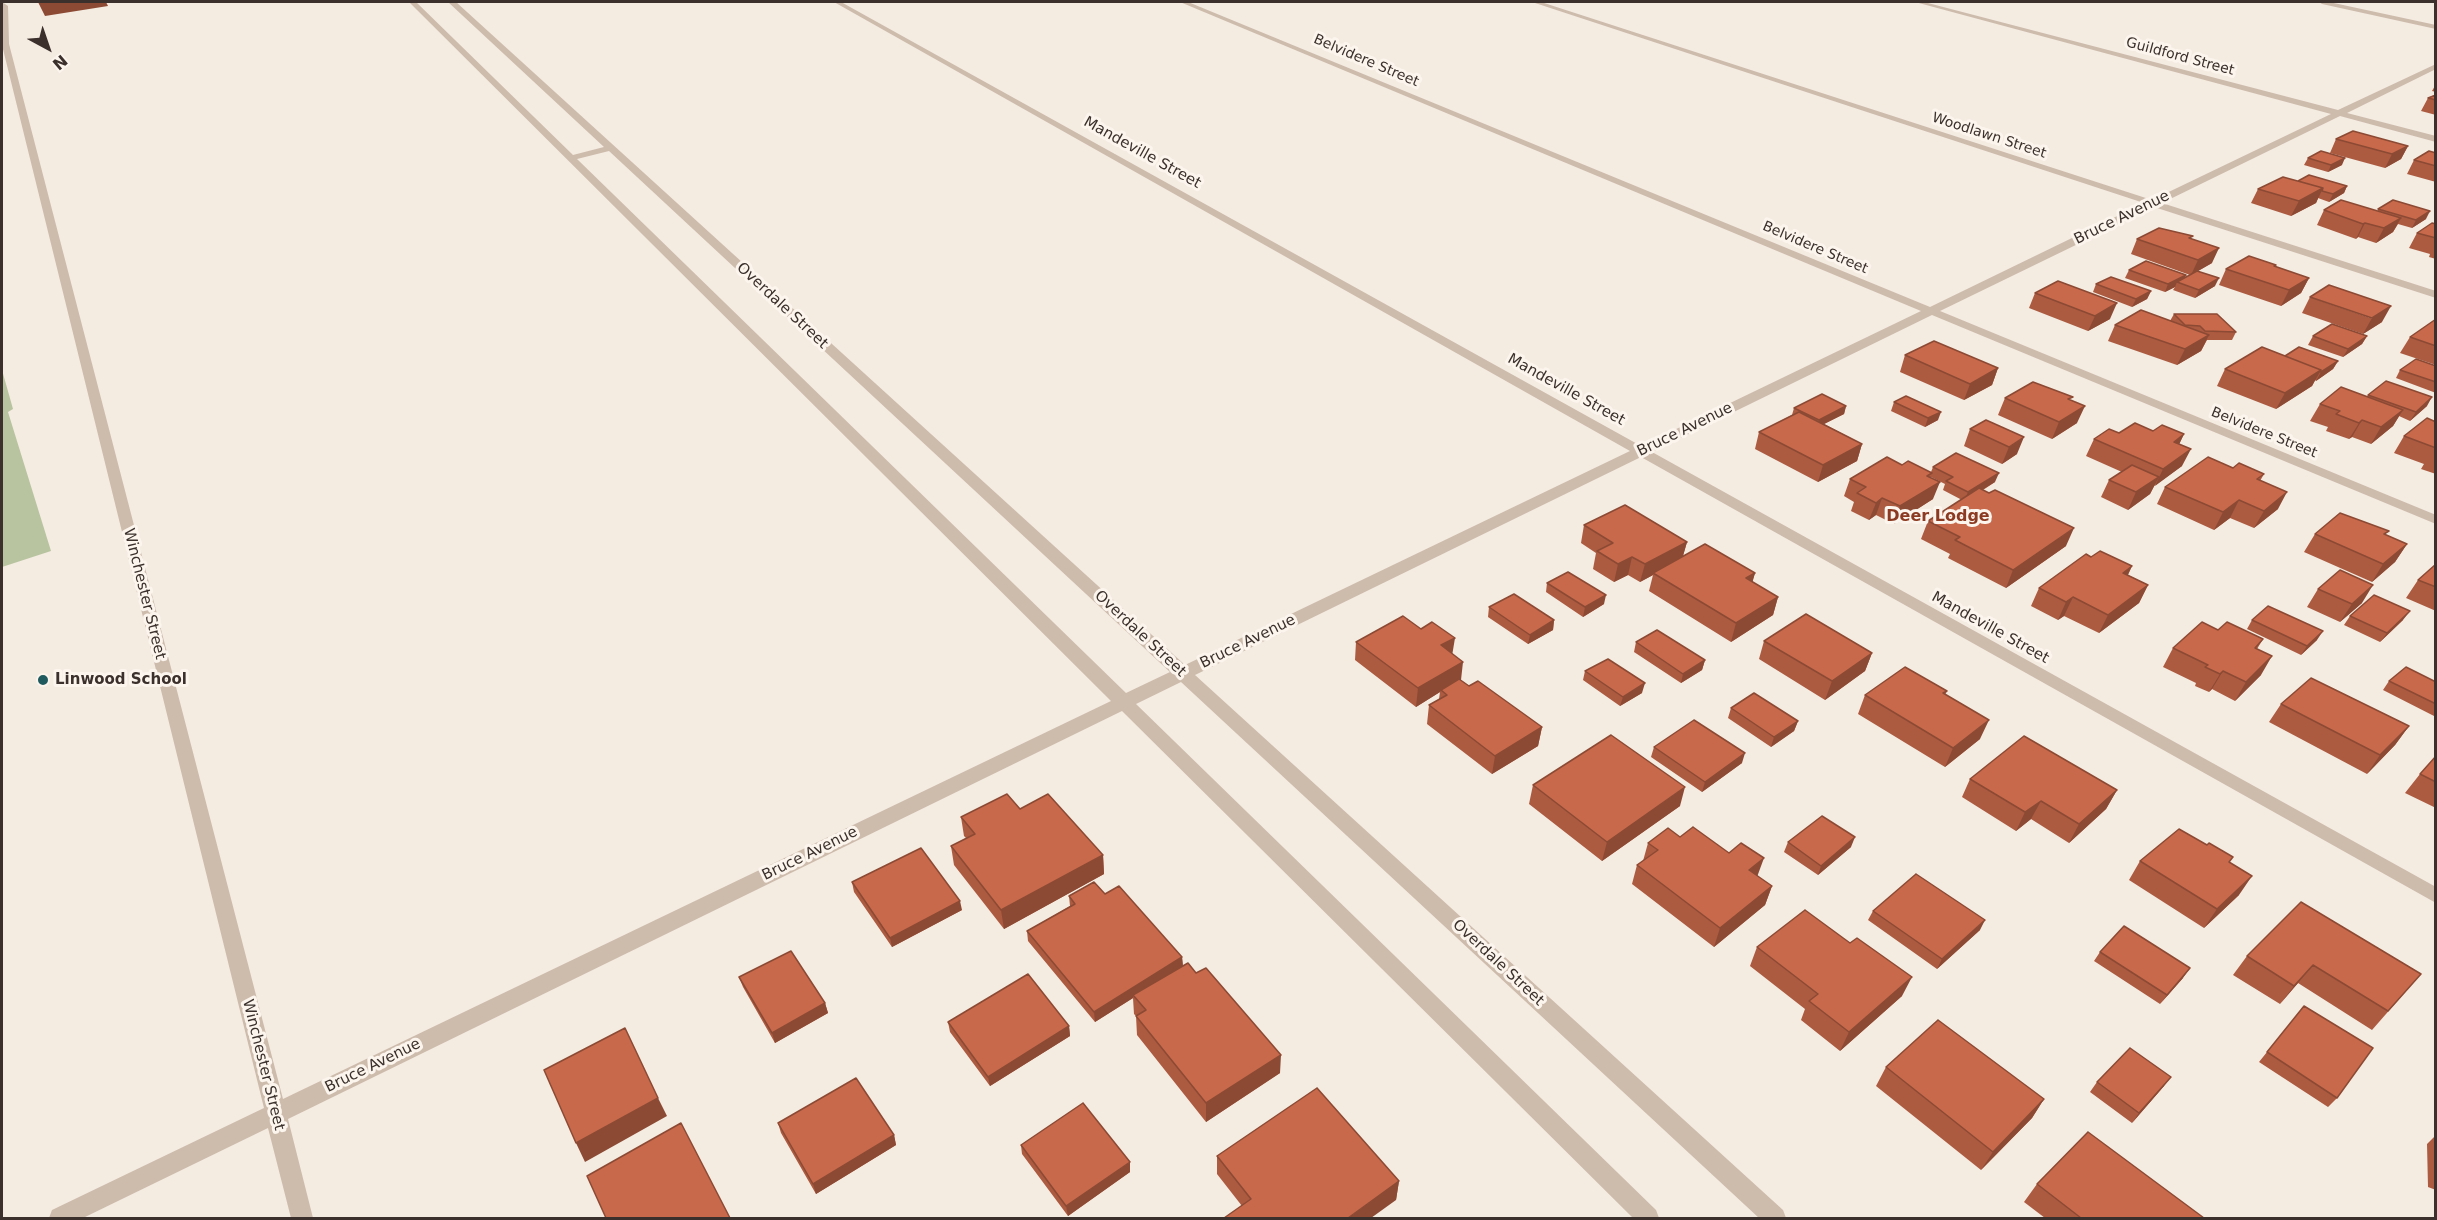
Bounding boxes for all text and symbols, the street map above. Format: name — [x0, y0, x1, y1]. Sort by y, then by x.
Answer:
north arrow — [18, 18, 78, 78]
street label: Belvidere Street — [1311, 31, 1421, 91]
street label: Guildford Street — [2124, 34, 2236, 80]
text: N — [49, 51, 71, 74]
street label: Woodlawn Street — [1930, 110, 2048, 162]
street label: Mandeville Street — [1080, 113, 1204, 193]
street label: Bruce Avenue — [2071, 187, 2173, 249]
street label: Belvidere Street — [1760, 218, 1870, 278]
street label: Overdale Street — [733, 259, 831, 353]
street label: Mandeville Street — [1504, 350, 1628, 430]
street label: Bruce Avenue — [1634, 399, 1736, 461]
street label: Belvidere Street — [2209, 404, 2319, 462]
district label: Deer Lodge — [1886, 507, 1990, 527]
street label: Winchester Street — [119, 527, 169, 661]
street label: Overdale Street — [1091, 587, 1189, 681]
street label: Mandeville Street — [1928, 588, 2052, 668]
street label: Bruce Avenue — [1197, 611, 1299, 673]
place label: Linwood School — [55, 671, 187, 689]
marker: Linwood School — [36, 673, 50, 687]
street label: Bruce Avenue — [759, 823, 861, 885]
street label: Overdale Street — [1449, 916, 1547, 1010]
street label: Winchester Street — [238, 998, 288, 1132]
street label: Bruce Avenue — [322, 1035, 424, 1097]

